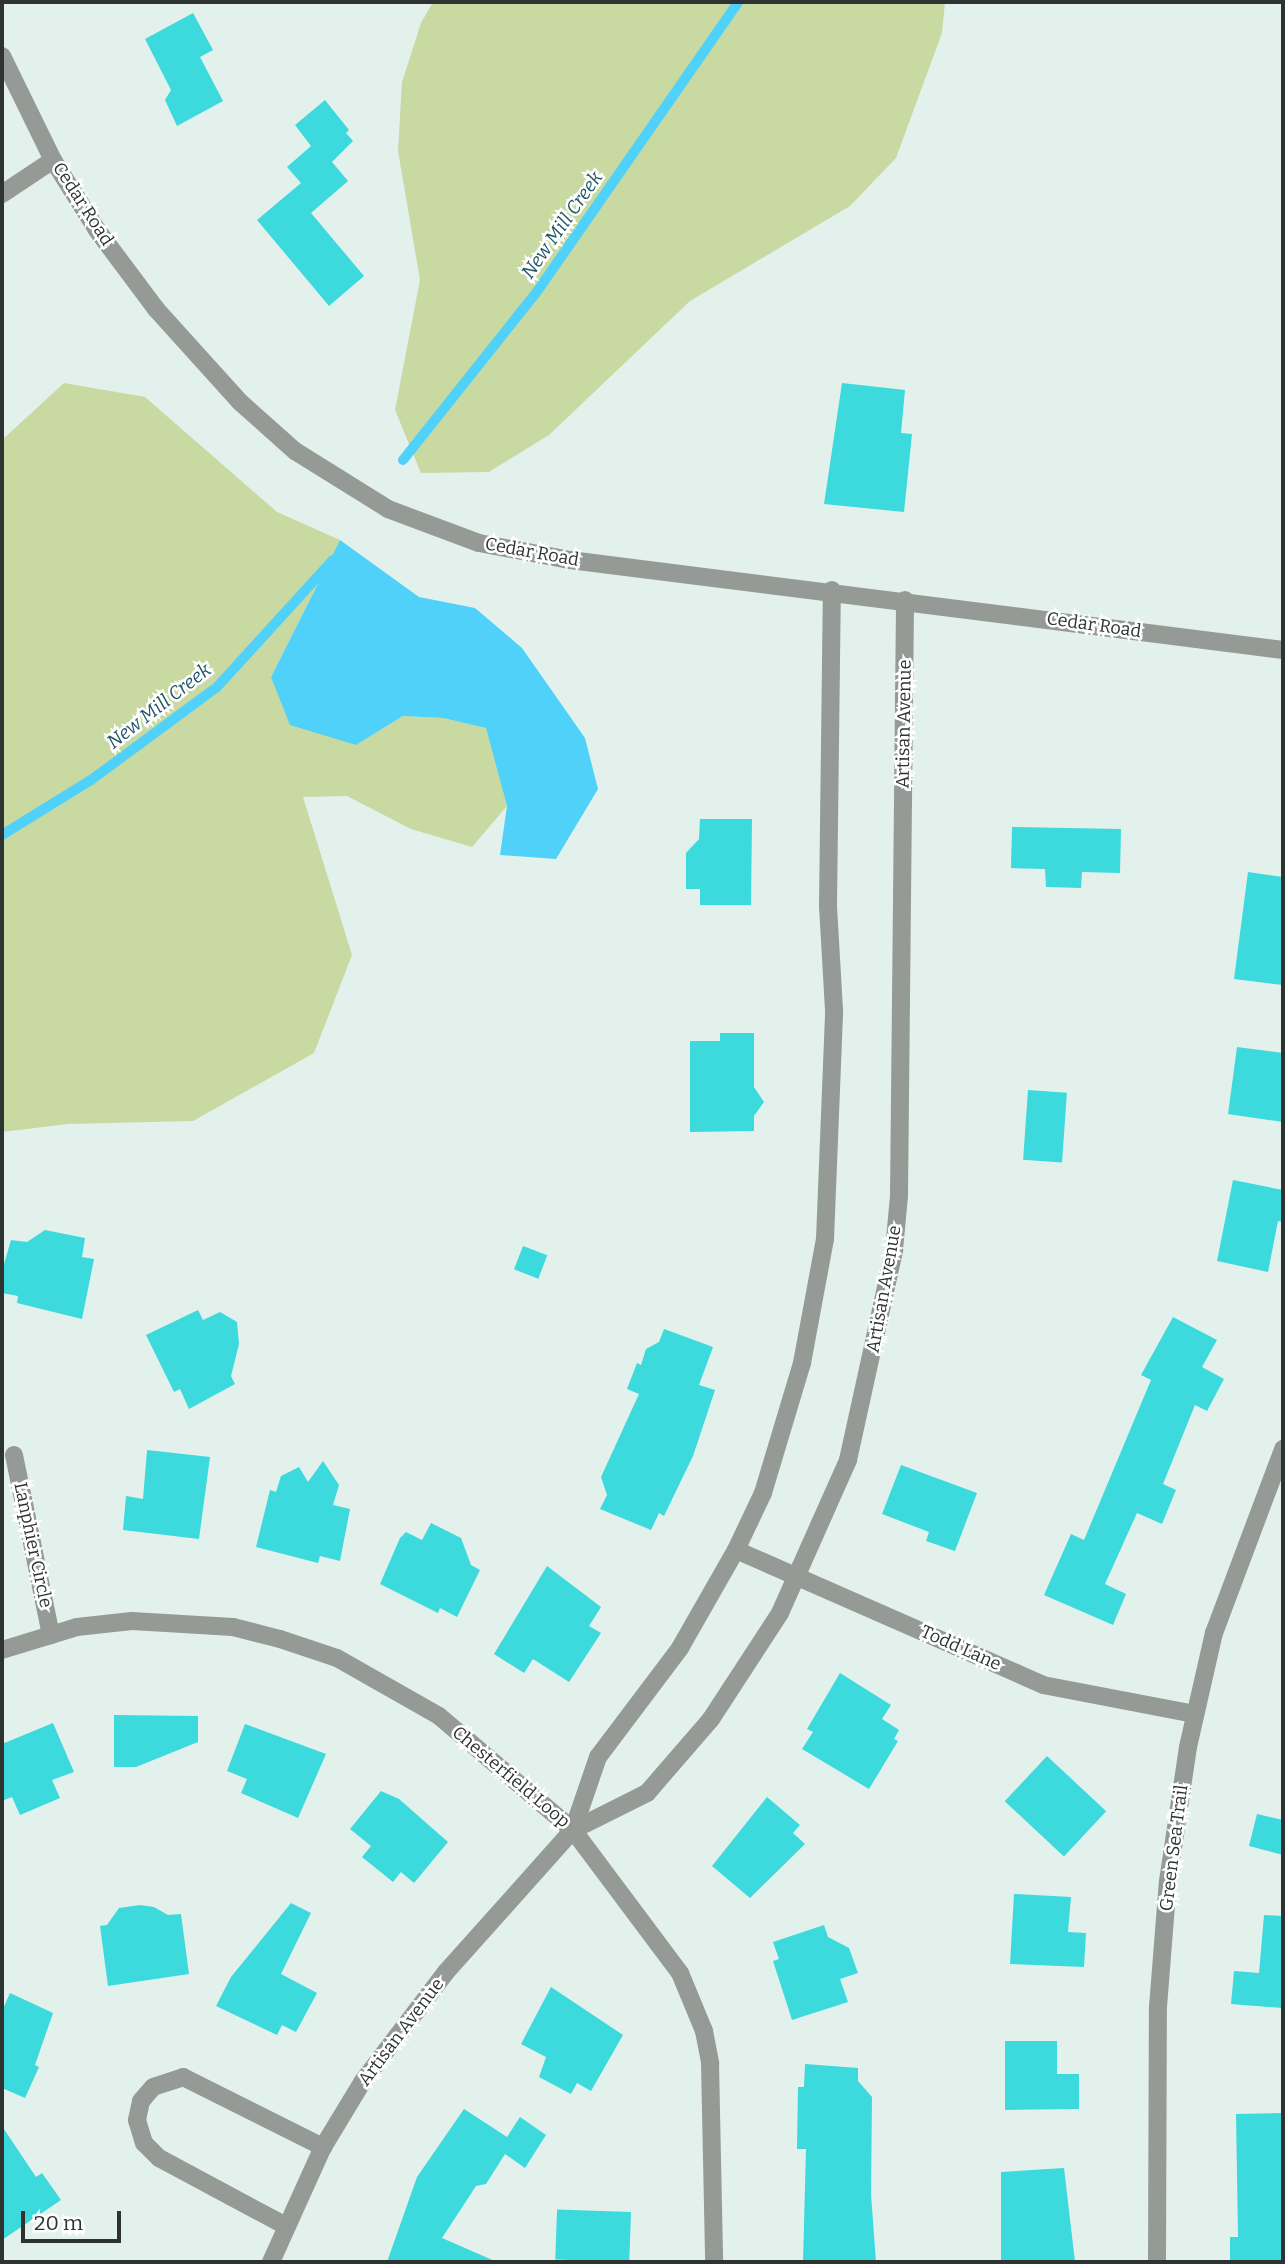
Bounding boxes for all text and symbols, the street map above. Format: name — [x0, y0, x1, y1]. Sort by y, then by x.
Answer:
street label: Cedar Road — [48, 158, 118, 250]
water label: New Mill Creek — [517, 167, 607, 283]
street label: Cedar Road — [483, 533, 581, 571]
street label: Cedar Road — [1045, 608, 1143, 642]
water label: New Mill Creek — [102, 658, 216, 754]
street label: Artisan Avenue — [892, 659, 916, 789]
street label: Artisan Avenue — [862, 1224, 906, 1354]
street label: Lanphier Circle — [9, 1480, 57, 1610]
street label: Todd Lane — [917, 1621, 1005, 1675]
street label: Chesterfield Loop — [448, 1722, 574, 1832]
street label: Green Sea Trail — [1156, 1784, 1192, 1912]
street label: Artisan Avenue — [354, 1974, 448, 2090]
scale bar — [24, 2198, 124, 2242]
text: 20 m — [34, 2210, 83, 2236]

